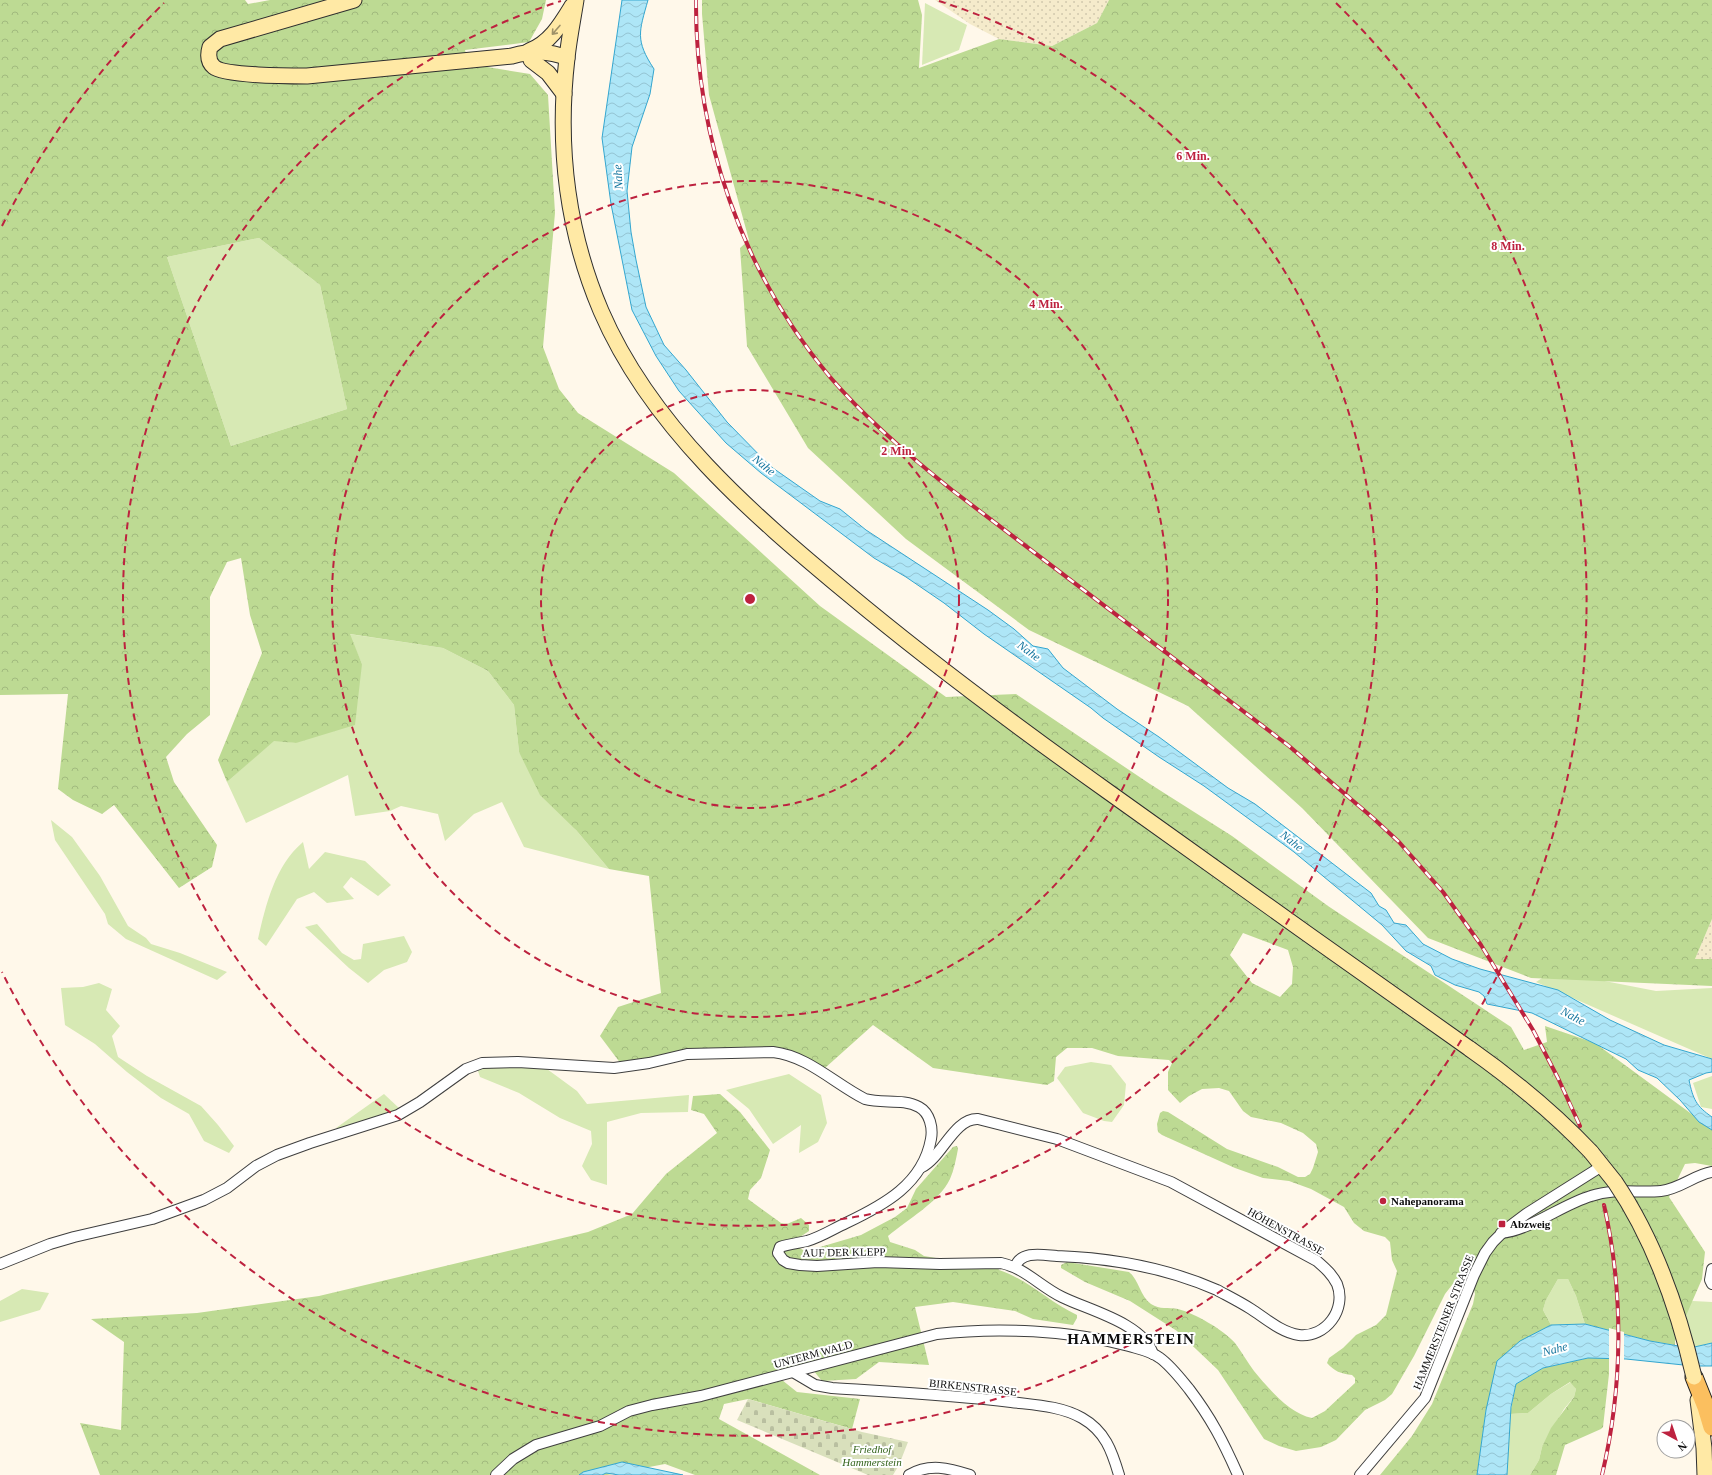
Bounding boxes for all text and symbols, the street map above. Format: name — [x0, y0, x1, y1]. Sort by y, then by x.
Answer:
one-way arrow — [551, 25, 560, 36]
text: 6 Min. — [1176, 149, 1210, 163]
water label: Nahe — [610, 163, 626, 191]
text: 8 Min. — [1491, 239, 1525, 253]
text: 4 Min. — [1029, 297, 1063, 311]
text: 2 Min. — [881, 444, 915, 458]
water label: Nahe — [749, 451, 779, 479]
centre of rings — [743, 592, 757, 606]
water label: Nahe — [1014, 637, 1044, 664]
water label: Nahe — [1277, 827, 1307, 855]
water label: Nahe — [1558, 1004, 1588, 1028]
place label: Nahepanorama — [1391, 1195, 1464, 1207]
marker: Nahepanorama — [1378, 1196, 1388, 1206]
street label: HÖHENSTRASSE — [1246, 1205, 1327, 1257]
place label: Abzweig — [1510, 1218, 1551, 1230]
marker: Abzweig — [1497, 1219, 1507, 1229]
street label: AUF DER KLEPP — [802, 1245, 886, 1259]
street label: HAMMERSTEINER STRASSE — [1410, 1252, 1476, 1391]
district label: HAMMERSTEIN — [1067, 1331, 1195, 1347]
street label: UNTERM WALD — [772, 1338, 854, 1370]
water label: Nahe — [1540, 1339, 1570, 1359]
street label: BIRKENSTRASSE — [929, 1376, 1018, 1398]
north arrow — [1656, 1419, 1696, 1459]
text: N — [1675, 1440, 1689, 1454]
park label: Friedhof Hammerstein — [841, 1443, 902, 1468]

